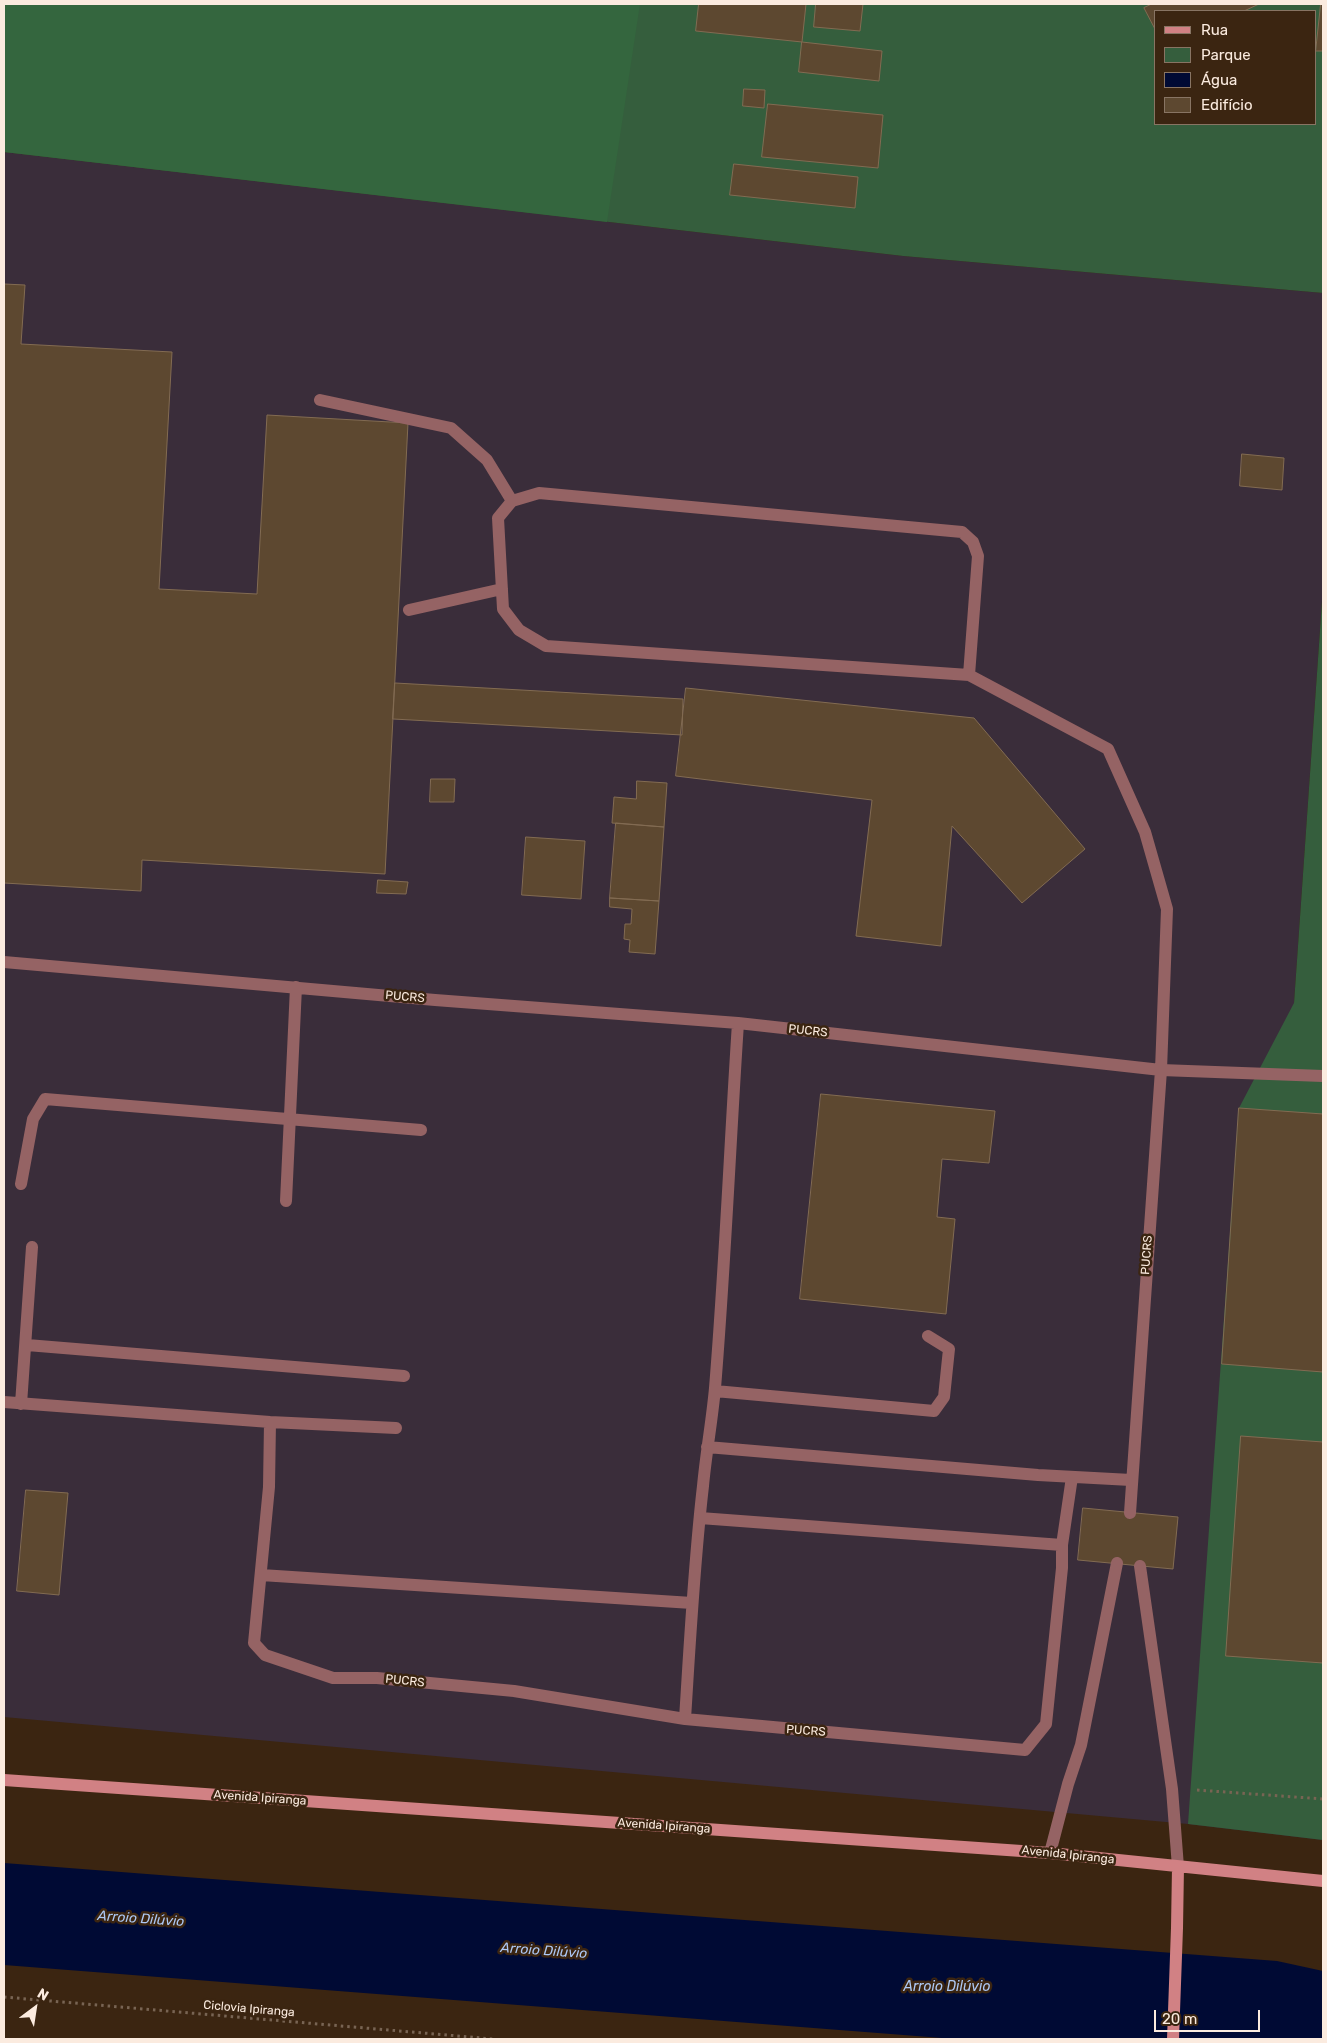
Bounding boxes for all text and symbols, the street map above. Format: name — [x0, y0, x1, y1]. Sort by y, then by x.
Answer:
legend — [1154, 10, 1317, 125]
text: Rua — [1201, 21, 1228, 39]
text: Parque — [1201, 46, 1251, 64]
text: Água — [1201, 71, 1237, 89]
text: Edifício — [1201, 96, 1253, 114]
street label: PUCRS — [385, 988, 425, 1006]
street label: PUCRS — [788, 1022, 828, 1040]
street label: PUCRS — [1138, 1235, 1156, 1275]
street label: PUCRS — [385, 1672, 425, 1690]
street label: PUCRS — [786, 1722, 826, 1740]
street label: Avenida Ipiranga — [213, 1788, 307, 1808]
street label: Avenida Ipiranga — [617, 1816, 711, 1836]
street label: Avenida Ipiranga — [1021, 1843, 1115, 1867]
water label: Arroio Dilúvio — [97, 1908, 185, 1930]
water label: Arroio Dilúvio — [500, 1940, 588, 1962]
water label: Arroio Dilúvio — [904, 1979, 990, 1995]
north arrow — [10, 1983, 60, 2033]
text: N — [34, 1985, 52, 2005]
street label: Ciclovia Ipiranga — [203, 1998, 295, 2020]
scale bar — [1157, 2000, 1263, 2032]
text: 20 m — [1162, 2010, 1197, 2028]

